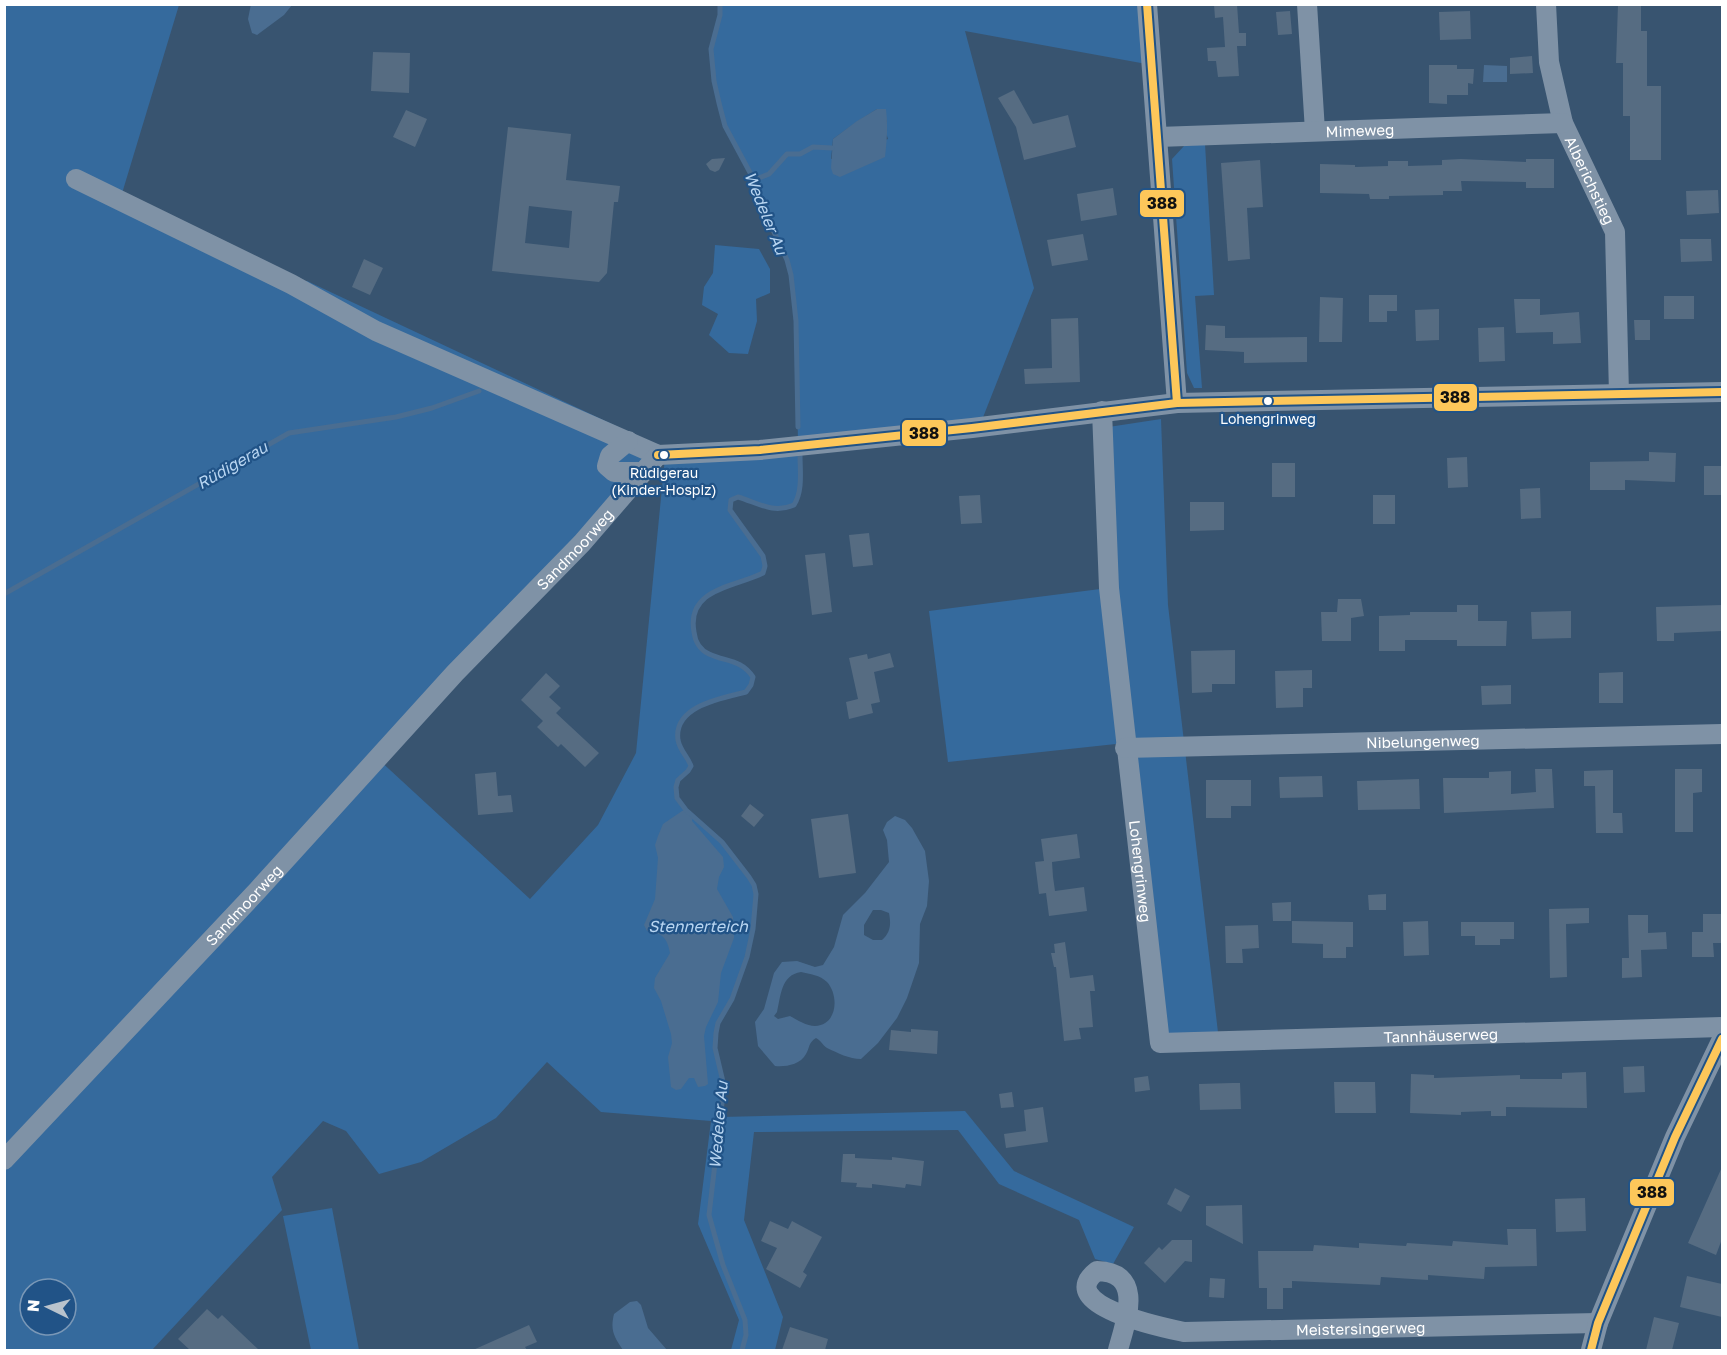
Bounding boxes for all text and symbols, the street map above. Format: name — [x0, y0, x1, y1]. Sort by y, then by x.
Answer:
street label: Mimeweg — [1325, 120, 1395, 140]
street label: Alberichstieg — [1562, 133, 1619, 227]
water label: Wedeler Au — [740, 169, 792, 259]
line badge: 388 — [1139, 189, 1185, 218]
text: 388 — [1147, 193, 1177, 213]
line badge: 388 — [1433, 383, 1478, 412]
text: 388 — [1440, 387, 1470, 407]
marker: Lohengrinweg — [1262, 395, 1274, 407]
place label: Lohengrinweg — [1220, 410, 1316, 427]
line badge: 388 — [901, 419, 947, 447]
text: 388 — [909, 423, 939, 443]
water label: Rüdigerau — [193, 436, 272, 493]
marker: Rüdigerau (Kinder-Hospiz) — [658, 449, 670, 461]
place label: Rüdigerau (Kinder-Hospiz) — [611, 464, 717, 498]
street label: Sandmoorweg — [533, 505, 617, 593]
street label: Nibelungenweg — [1366, 731, 1480, 751]
street label: Lohengrinweg — [1126, 819, 1155, 923]
street label: Sandmoorweg — [202, 861, 286, 949]
water label: Stennerteich — [648, 916, 749, 936]
street label: Tannhäuserweg — [1383, 1024, 1498, 1046]
water label: Wedeler Au — [704, 1079, 732, 1170]
line badge: 388 — [1629, 1178, 1675, 1207]
text: 388 — [1637, 1182, 1667, 1202]
north arrow — [18, 1277, 78, 1337]
text: N — [23, 1299, 44, 1313]
street label: Meistersingerweg — [1296, 1318, 1425, 1339]

